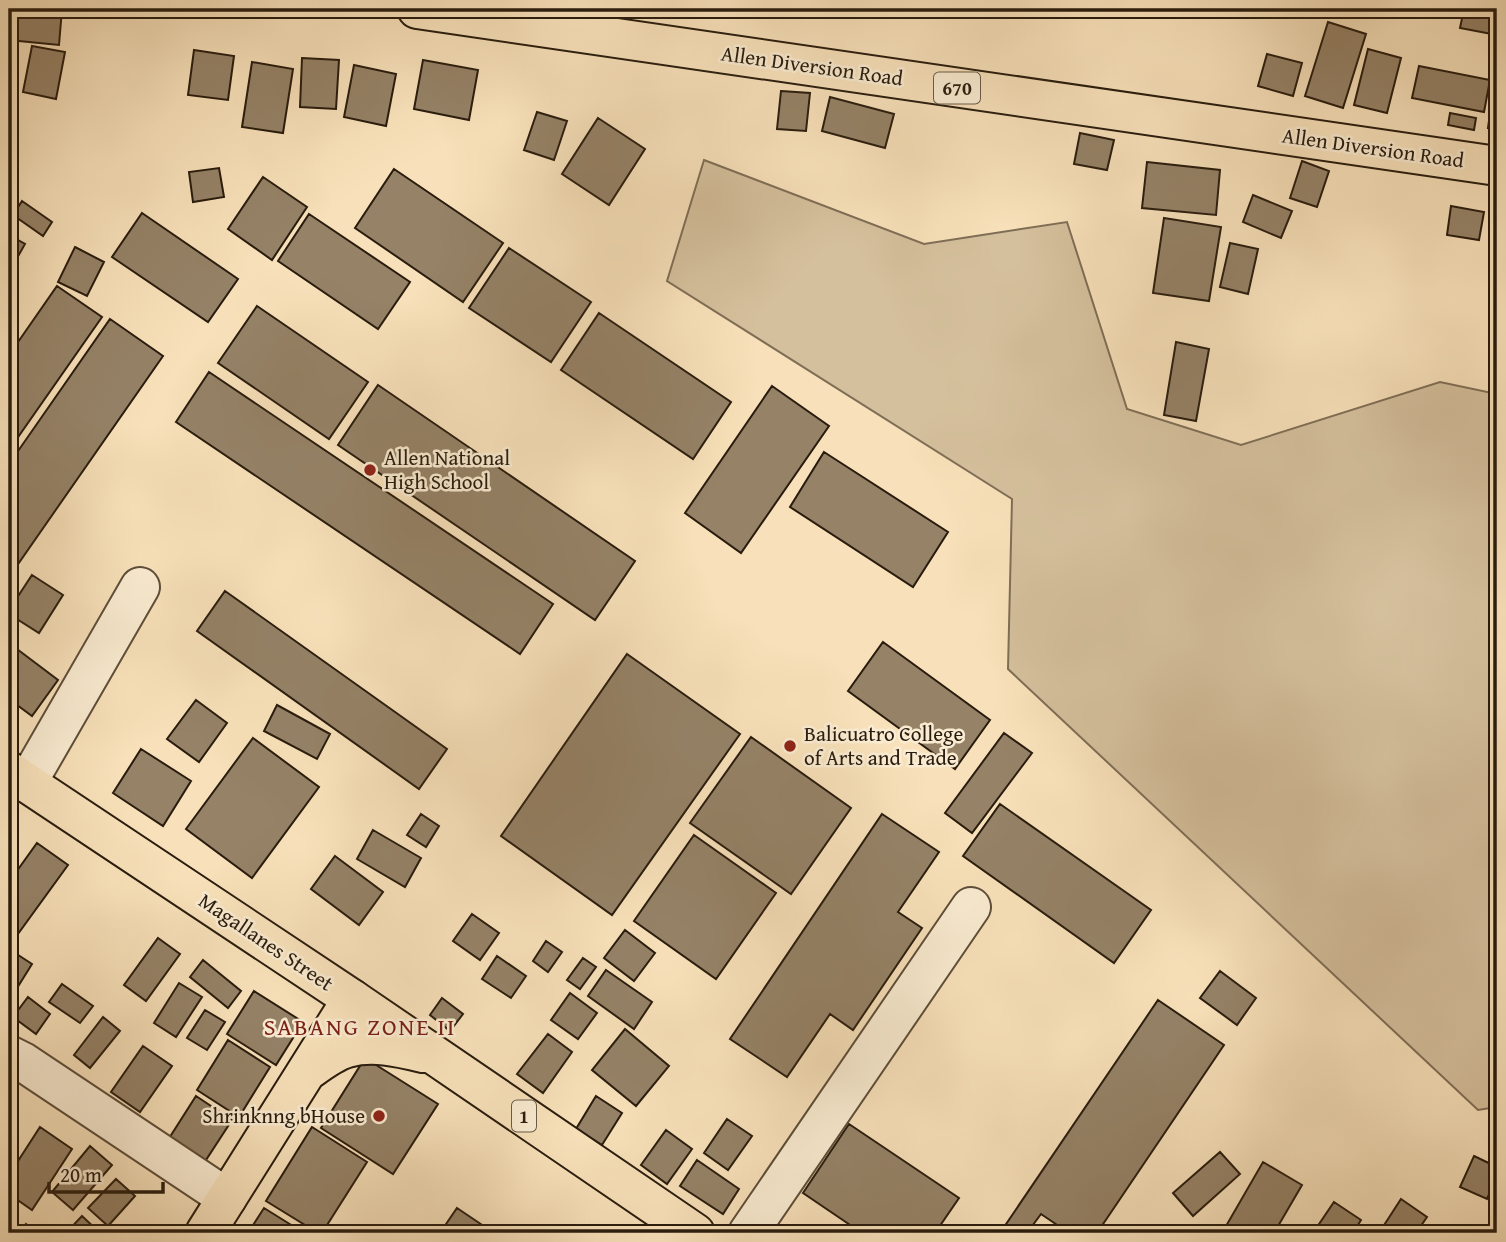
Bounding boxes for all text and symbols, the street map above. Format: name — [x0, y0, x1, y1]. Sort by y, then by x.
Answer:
street label: Allen Diversion Road — [719, 37, 906, 94]
road number: 670 — [934, 72, 980, 104]
street label: Allen Diversion Road — [1280, 119, 1467, 176]
place label: Allen National High School — [384, 442, 510, 497]
marker: Allen National High School — [362, 462, 378, 478]
place label: Balicuatro College of Arts and Trade — [804, 718, 964, 773]
marker: Balicuatro College of Arts and Trade — [782, 738, 798, 754]
street label: Magallanes Street — [193, 885, 340, 999]
district label: SABANG ZONE II — [264, 1009, 456, 1044]
place label: Shrinknng bHouse — [202, 1100, 365, 1131]
road number: 1 — [512, 1100, 536, 1132]
marker: Shrinknng bHouse — [371, 1108, 387, 1124]
scale bar — [49, 1151, 163, 1195]
text: 20 m — [60, 1159, 102, 1190]

